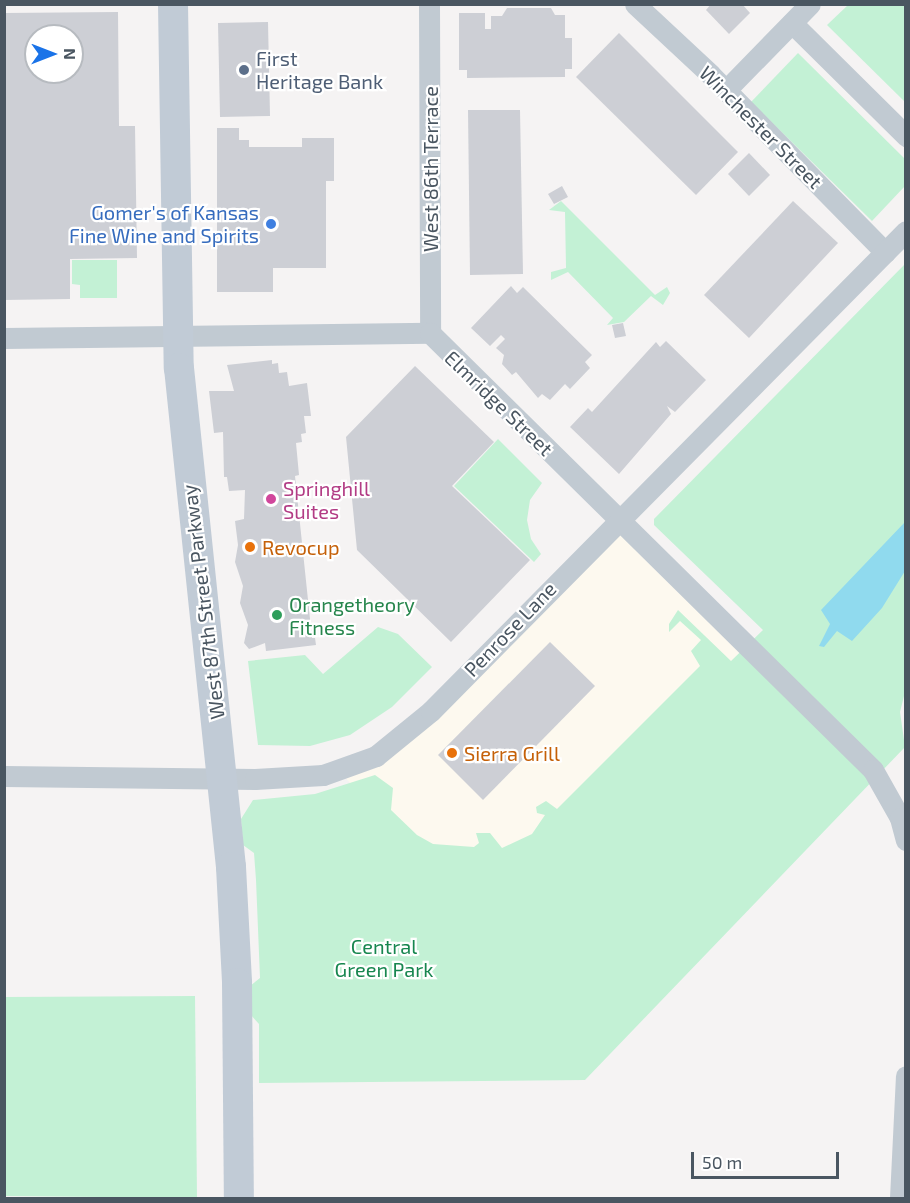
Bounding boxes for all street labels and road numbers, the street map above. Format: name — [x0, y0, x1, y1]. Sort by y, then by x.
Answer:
street label: Winchester Street — [694, 60, 828, 194]
street label: West 86th Terrace — [418, 86, 442, 252]
street label: Elmridge Street — [440, 345, 558, 461]
street label: West 87th Street Parkway — [177, 483, 229, 721]
street label: Penrose Lane — [459, 577, 561, 681]

